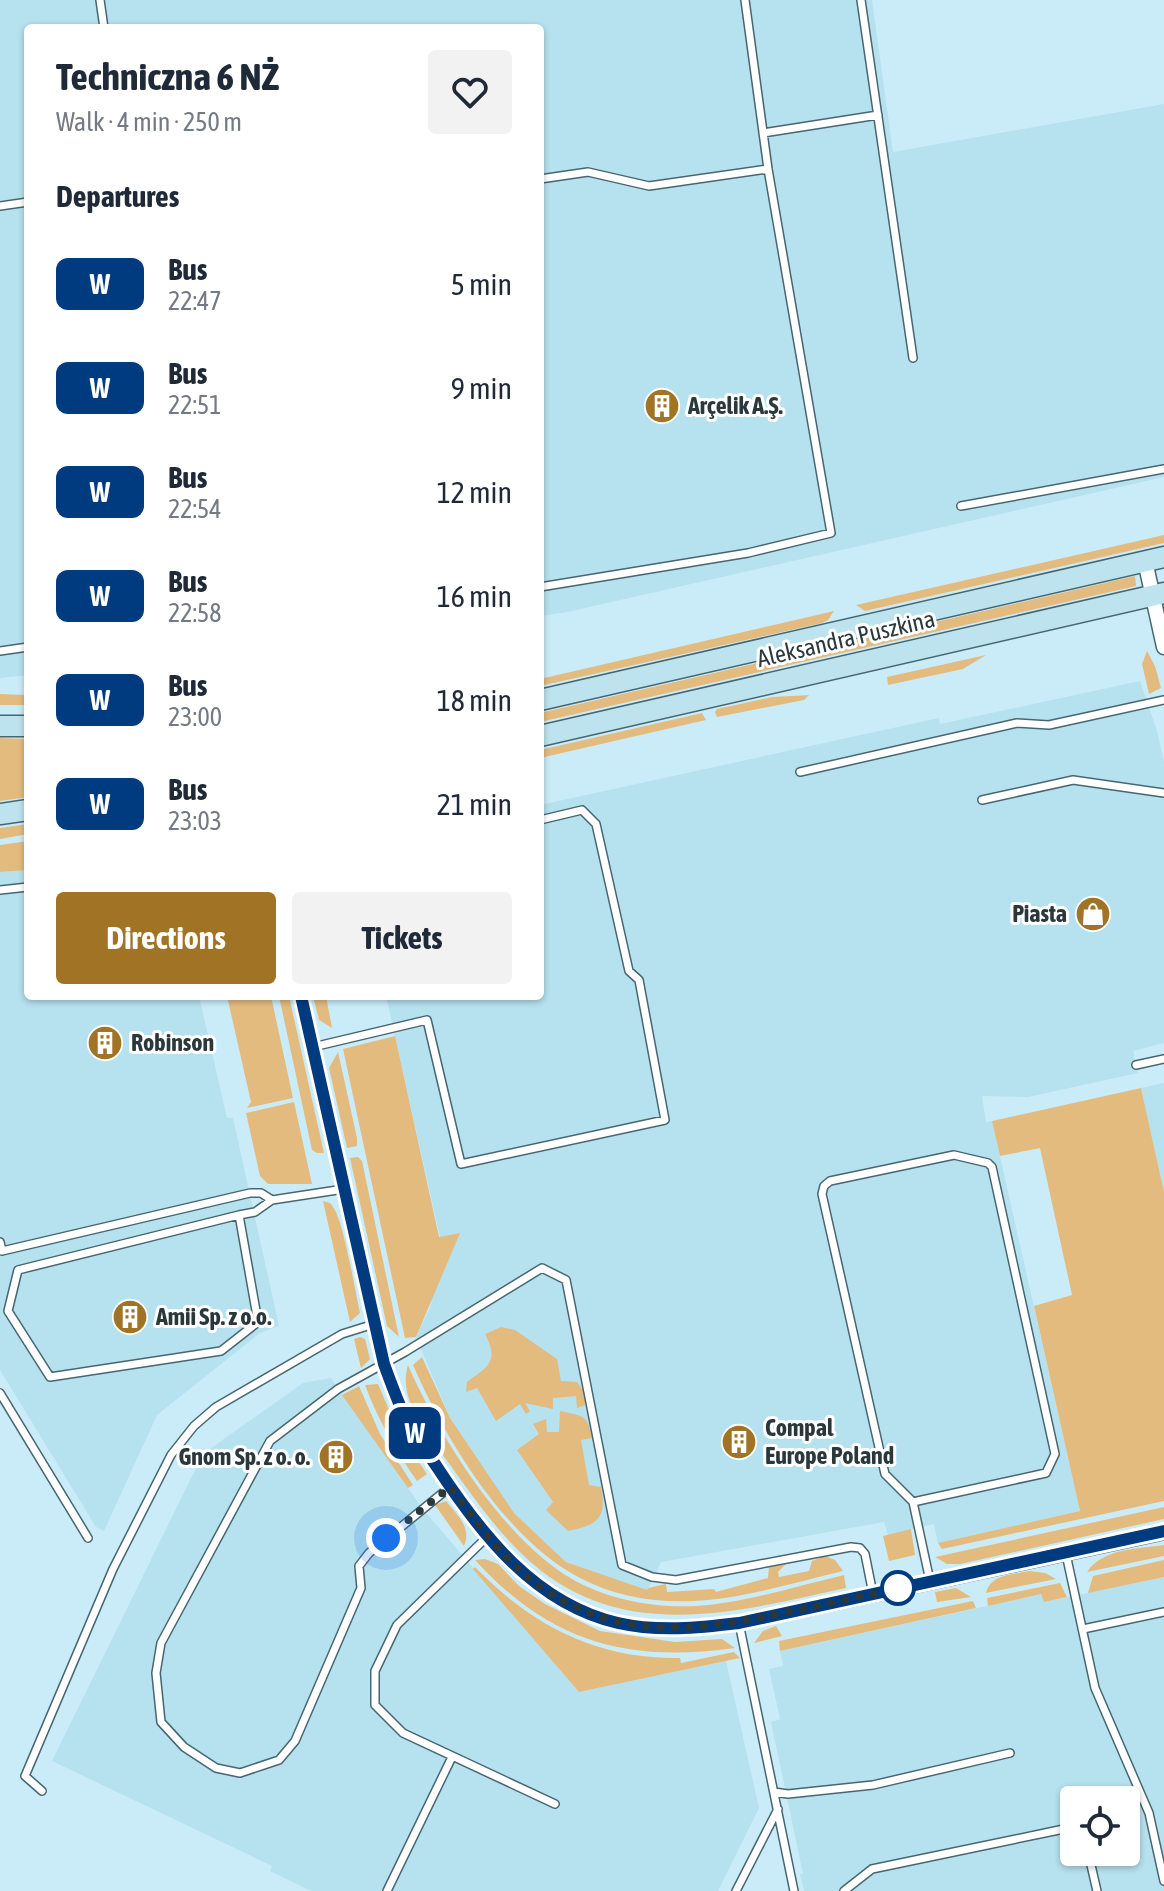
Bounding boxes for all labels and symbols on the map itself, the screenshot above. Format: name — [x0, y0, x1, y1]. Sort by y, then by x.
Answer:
building icon: Arçelik A.Ş. — [643, 387, 681, 425]
place label: Arçelik A.Ş. — [687, 392, 783, 419]
street label: Aleksandra Puszkina — [754, 605, 937, 672]
shop icon: Piasta — [1074, 895, 1112, 933]
place label: Piasta — [1012, 900, 1067, 927]
building icon: Robinson — [86, 1024, 124, 1062]
place label: Robinson — [131, 1029, 214, 1056]
building icon: Amii Sp. z o.o. — [111, 1298, 149, 1336]
place label: Amii Sp. z o.o. — [155, 1303, 271, 1330]
line badge: W — [389, 1407, 441, 1459]
place label: Compal Europe Poland — [765, 1414, 894, 1469]
building icon: Compal Europe Poland — [720, 1423, 758, 1461]
building icon: Gnom Sp. z o. o. — [317, 1438, 355, 1476]
place label: Gnom Sp. z o. o. — [178, 1443, 310, 1470]
your location — [366, 1518, 406, 1558]
unlabelled marker — [881, 1571, 915, 1605]

